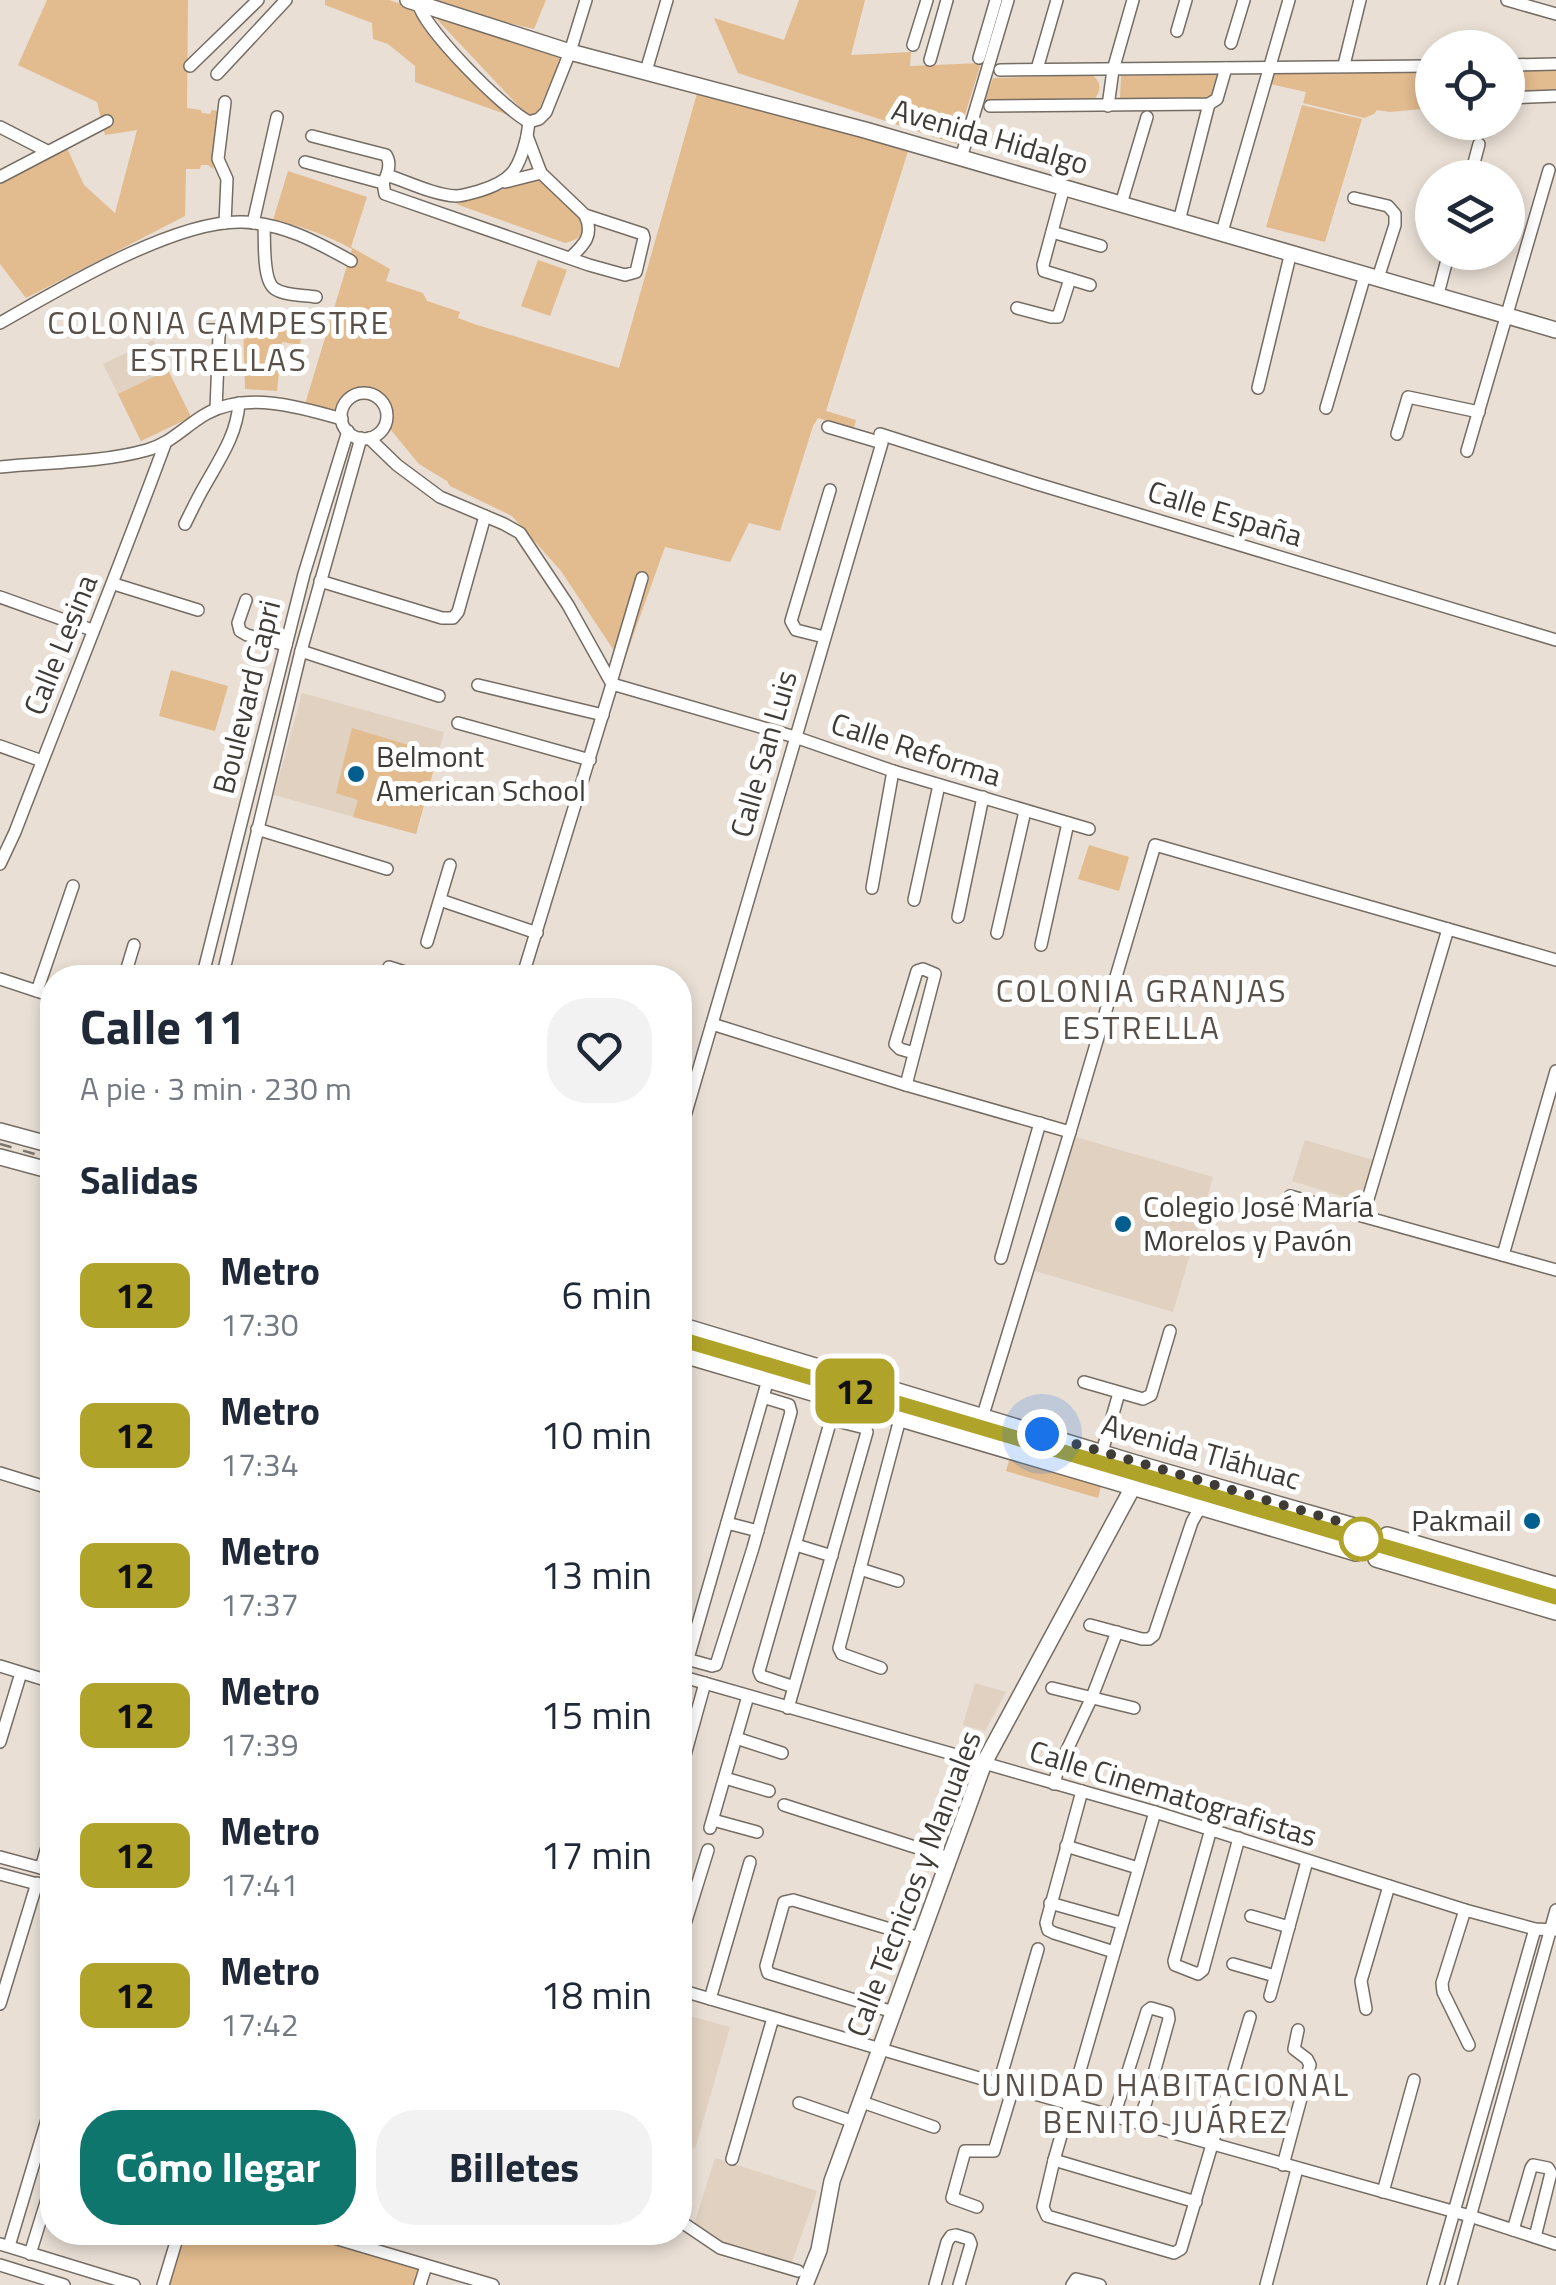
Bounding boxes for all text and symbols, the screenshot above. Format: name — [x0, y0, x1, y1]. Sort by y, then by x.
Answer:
map controls — [1415, 30, 1525, 270]
button: locate — [1415, 30, 1525, 140]
street label: Avenida Hidalgo — [886, 86, 1094, 186]
button: layers — [1415, 160, 1525, 270]
district label: COLONIA CAMPESTRE ESTRELLAS — [47, 298, 391, 383]
street label: Calle España — [1142, 468, 1308, 558]
street label: Calle Lesina — [11, 567, 109, 722]
street label: Boulevard Capri — [200, 595, 292, 798]
street label: Calle San Luis — [717, 665, 809, 843]
street label: Calle Reforma — [825, 700, 1007, 798]
place label: Belmont American School — [376, 733, 586, 813]
marker: Belmont American School — [345, 763, 367, 785]
district label: COLONIA GRANJAS ESTRELLA — [996, 966, 1288, 1051]
text: Calle 11 — [80, 990, 245, 1063]
button: heart — [547, 998, 652, 1103]
text: A pie · 3 min · 230 m — [80, 1064, 352, 1112]
text: Salidas — [80, 1151, 198, 1209]
place label: Colegio José María Morelos y Pavón — [1143, 1183, 1374, 1263]
marker: Colegio José María Morelos y Pavón — [1112, 1213, 1134, 1235]
text: Metro — [220, 1242, 320, 1300]
text: 6 min — [562, 1266, 652, 1324]
text: 12 — [115, 1268, 155, 1322]
text: 17:30 — [220, 1300, 299, 1348]
line badge: 12 — [810, 1358, 900, 1424]
text: 12 — [835, 1364, 875, 1418]
text: Metro — [220, 1382, 320, 1440]
street label: Avenida Tláhuac — [1097, 1401, 1306, 1501]
text: 10 min — [541, 1406, 652, 1464]
text: 12 — [115, 1408, 155, 1462]
your location — [1017, 1409, 1067, 1459]
text: 17:34 — [220, 1440, 299, 1488]
place label: Pakmail — [1411, 1497, 1512, 1543]
marker: Pakmail — [1521, 1510, 1543, 1532]
unlabelled marker — [1340, 1518, 1382, 1560]
text: Metro — [220, 1522, 320, 1580]
text: 13 min — [541, 1546, 652, 1604]
text: 12 — [115, 1548, 155, 1602]
text: 17:37 — [220, 1580, 299, 1628]
text: Metro — [220, 1662, 320, 1720]
text: 15 min — [541, 1686, 652, 1744]
text: 12 — [115, 1688, 155, 1742]
text: 17:39 — [220, 1720, 299, 1768]
street label: Calle Técnicos y Manuales — [833, 1724, 993, 2043]
street label: Calle Cinematografistas — [1024, 1727, 1323, 1859]
text: Metro — [220, 1802, 320, 1860]
text: 17 min — [541, 1826, 652, 1884]
text: 12 — [115, 1828, 155, 1882]
text: 17:41 — [220, 1860, 299, 1908]
text: Metro — [220, 1942, 320, 2000]
text: 18 min — [541, 1966, 652, 2024]
text: 12 — [115, 1968, 155, 2022]
text: 17:42 — [220, 2000, 299, 2048]
district label: UNIDAD HABITACIONAL BENITO JUÁREZ — [981, 2060, 1351, 2145]
button: Cómo llegar — [80, 2110, 356, 2225]
button: Billetes — [376, 2110, 652, 2225]

